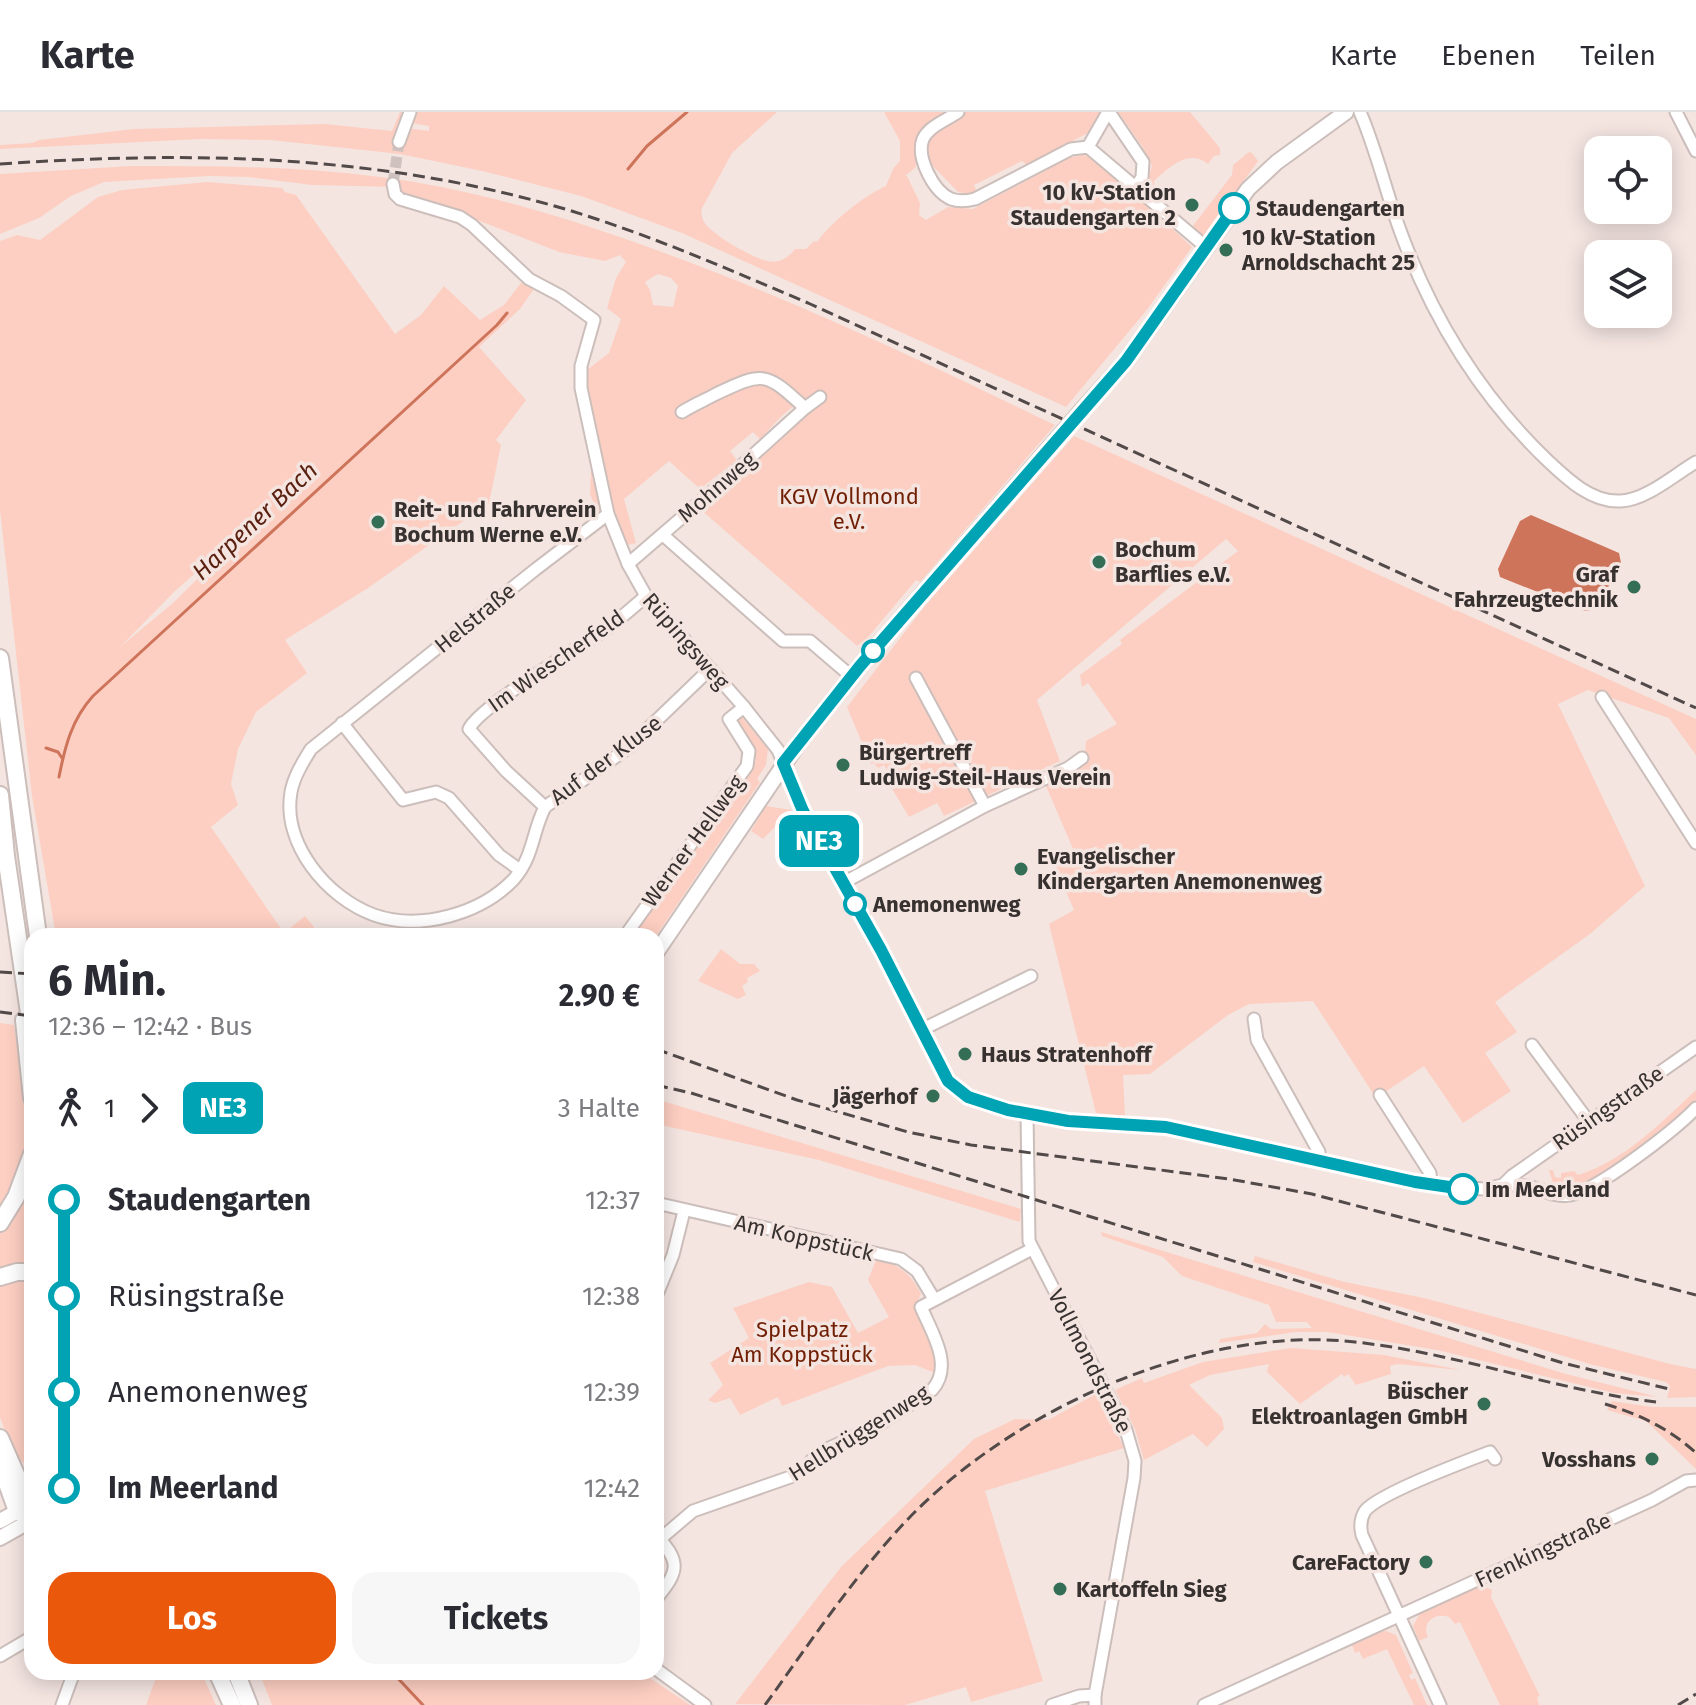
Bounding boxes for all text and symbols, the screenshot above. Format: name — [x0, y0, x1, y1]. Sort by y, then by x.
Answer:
text: Karte — [40, 32, 135, 78]
text: Karte — [1330, 39, 1397, 72]
text: Ebenen — [1441, 39, 1536, 72]
text: Teilen — [1580, 39, 1656, 72]
map controls — [1584, 136, 1672, 328]
button: locate — [1584, 136, 1672, 224]
place label: 10 kV-Station Staudengarten 2 — [1010, 179, 1176, 231]
marker: Staudengarten — [1219, 193, 1249, 223]
place label: Staudengarten — [1256, 195, 1405, 222]
marker: 10 kV-Station Staudengarten 2 — [1183, 196, 1201, 214]
place label: 10 kV-Station Arnoldschacht 25 — [1241, 224, 1415, 276]
button: layers — [1584, 240, 1672, 328]
marker: 10 kV-Station Arnoldschacht 25 — [1217, 241, 1235, 259]
street label: Mohnweg — [672, 445, 762, 528]
water label: Harpener Bach — [187, 456, 323, 586]
park label: KGV Vollmond e.V. — [779, 483, 919, 535]
place label: Reit- und Fahrverein Bochum Werne e.V. — [394, 496, 597, 548]
marker: Reit- und Fahrverein Bochum Werne e.V. — [369, 513, 387, 531]
place label: Bochum Barflies e.V. — [1115, 536, 1230, 588]
marker: Bochum Barflies e.V. — [1090, 553, 1108, 571]
place label: Graf Fahrzeugtechnik — [1454, 561, 1620, 613]
street label: Helstraße — [429, 577, 521, 659]
marker: Graf Fahrzeugtechnik — [1625, 578, 1643, 596]
street label: Rüpingsweg — [637, 587, 736, 695]
street label: Im Wiescherfeld — [483, 604, 629, 718]
unlabelled marker — [862, 640, 884, 662]
street label: Auf der Kluse — [545, 709, 667, 811]
place label: Bürgertreff Ludwig-Steil-Haus Verein — [859, 739, 1111, 791]
marker: Bürgertreff Ludwig-Steil-Haus Verein — [834, 756, 852, 774]
street label: Werner Hellweg — [636, 769, 750, 912]
line badge: NE3 — [773, 815, 865, 867]
text: NE3 — [795, 824, 843, 857]
place label: Evangelischer Kindergarten Anemonenweg — [1037, 843, 1323, 895]
marker: Evangelischer Kindergarten Anemonenweg — [1012, 860, 1030, 878]
place label: Anemonenweg — [872, 891, 1021, 918]
marker: Anemonenweg — [844, 893, 866, 915]
text: 6 Min. — [48, 954, 166, 1007]
text: 2.90 € — [559, 978, 640, 1014]
text: 12:36 – 12:42 · Bus — [48, 1011, 252, 1042]
place label: Haus Stratenhoff — [981, 1041, 1154, 1068]
marker: Haus Stratenhoff — [956, 1045, 974, 1063]
street label: Rüsingstraße — [1547, 1060, 1669, 1156]
place label: Jägerhof — [831, 1083, 919, 1110]
icon: walk — [48, 1086, 92, 1130]
icon: forward — [127, 1086, 171, 1130]
marker: Jägerhof — [924, 1087, 942, 1105]
text: NE3 — [199, 1091, 247, 1124]
text: 1 — [104, 1093, 115, 1124]
text: 3 Halte — [558, 1093, 640, 1124]
marker: Im Meerland — [1448, 1174, 1478, 1204]
place label: Im Meerland — [1485, 1176, 1610, 1203]
text: Staudengarten — [108, 1182, 311, 1218]
text: 12:37 — [585, 1185, 640, 1216]
street label: Am Koppstück — [732, 1209, 877, 1267]
text: Rüsingstraße — [108, 1278, 285, 1314]
text: 12:38 — [582, 1281, 640, 1312]
street label: Vollmondstraße — [1042, 1284, 1138, 1438]
park label: Spielpatz Am Koppstück — [731, 1316, 874, 1368]
text: Anemonenweg — [108, 1374, 307, 1410]
text: 12:39 — [583, 1377, 640, 1408]
place label: Büscher Elektroanlagen GmbH — [1251, 1378, 1468, 1430]
street label: Hellbrüggenweg — [784, 1379, 935, 1487]
marker: Büscher Elektroanlagen GmbH — [1475, 1395, 1493, 1413]
place label: Vosshans — [1541, 1446, 1636, 1473]
marker: Vosshans — [1643, 1450, 1661, 1468]
text: Im Meerland — [108, 1470, 279, 1506]
text: 12:42 — [584, 1473, 640, 1504]
street label: Frenkingstraße — [1471, 1507, 1615, 1593]
place label: CareFactory — [1292, 1549, 1411, 1576]
marker: CareFactory — [1417, 1553, 1435, 1571]
button: Los — [48, 1572, 336, 1664]
button: Tickets — [352, 1572, 640, 1664]
place label: Kartoffeln Sieg — [1076, 1576, 1228, 1603]
marker: Kartoffeln Sieg — [1051, 1580, 1069, 1598]

